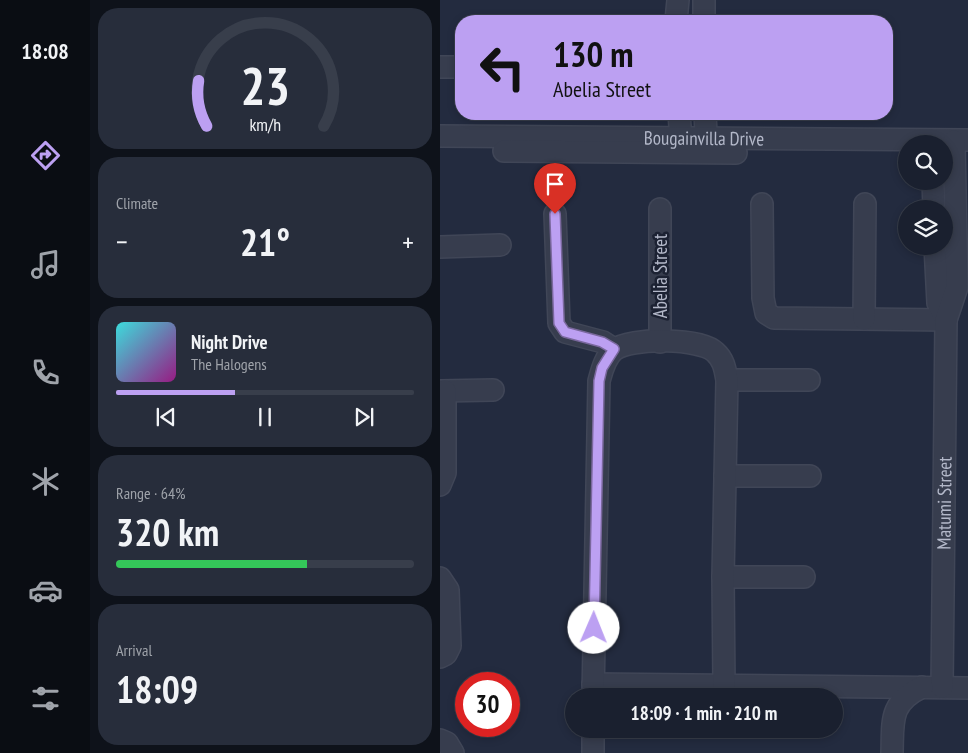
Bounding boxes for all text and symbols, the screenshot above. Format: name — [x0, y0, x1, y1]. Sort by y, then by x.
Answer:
text: 130 m — [553, 31, 634, 77]
icon: left — [470, 35, 535, 100]
text: 18:08 — [21, 37, 69, 65]
text: 23 — [240, 52, 290, 119]
text: Abelia Street — [553, 75, 651, 103]
text: km/h — [249, 113, 281, 136]
street label: Bougainvilla Drive — [644, 126, 764, 150]
map controls — [898, 135, 953, 255]
button: search — [898, 135, 953, 190]
icon: directions — [28, 138, 63, 173]
pin — [534, 163, 576, 214]
icon: arrive — [541, 170, 569, 198]
text: Climate — [116, 193, 158, 213]
button: layers — [898, 200, 953, 255]
text: 21° — [240, 217, 290, 266]
text: − — [116, 223, 128, 260]
text: + — [402, 223, 414, 260]
street label: Abelia Street — [648, 233, 672, 318]
icon: music — [28, 247, 63, 282]
text: Night Drive — [191, 330, 268, 354]
text: The Halogens — [191, 354, 267, 374]
icon: phone — [28, 355, 63, 390]
icon: previous — [152, 403, 180, 431]
icon: pause — [251, 403, 279, 431]
icon: next — [350, 403, 378, 431]
street label: Matumi Street — [931, 456, 957, 550]
icon: climate — [28, 464, 63, 499]
text: Range · 64% — [116, 483, 185, 503]
text: 320 km — [116, 507, 219, 556]
icon: car — [28, 573, 63, 608]
position arrow — [567, 601, 619, 653]
text: Arrival — [116, 640, 152, 660]
text: 18:09 — [116, 664, 198, 713]
speed limit sign: 30 — [455, 672, 520, 737]
icon: filters — [28, 681, 63, 716]
text: 18:09 · 1 min · 210 m — [631, 701, 777, 725]

